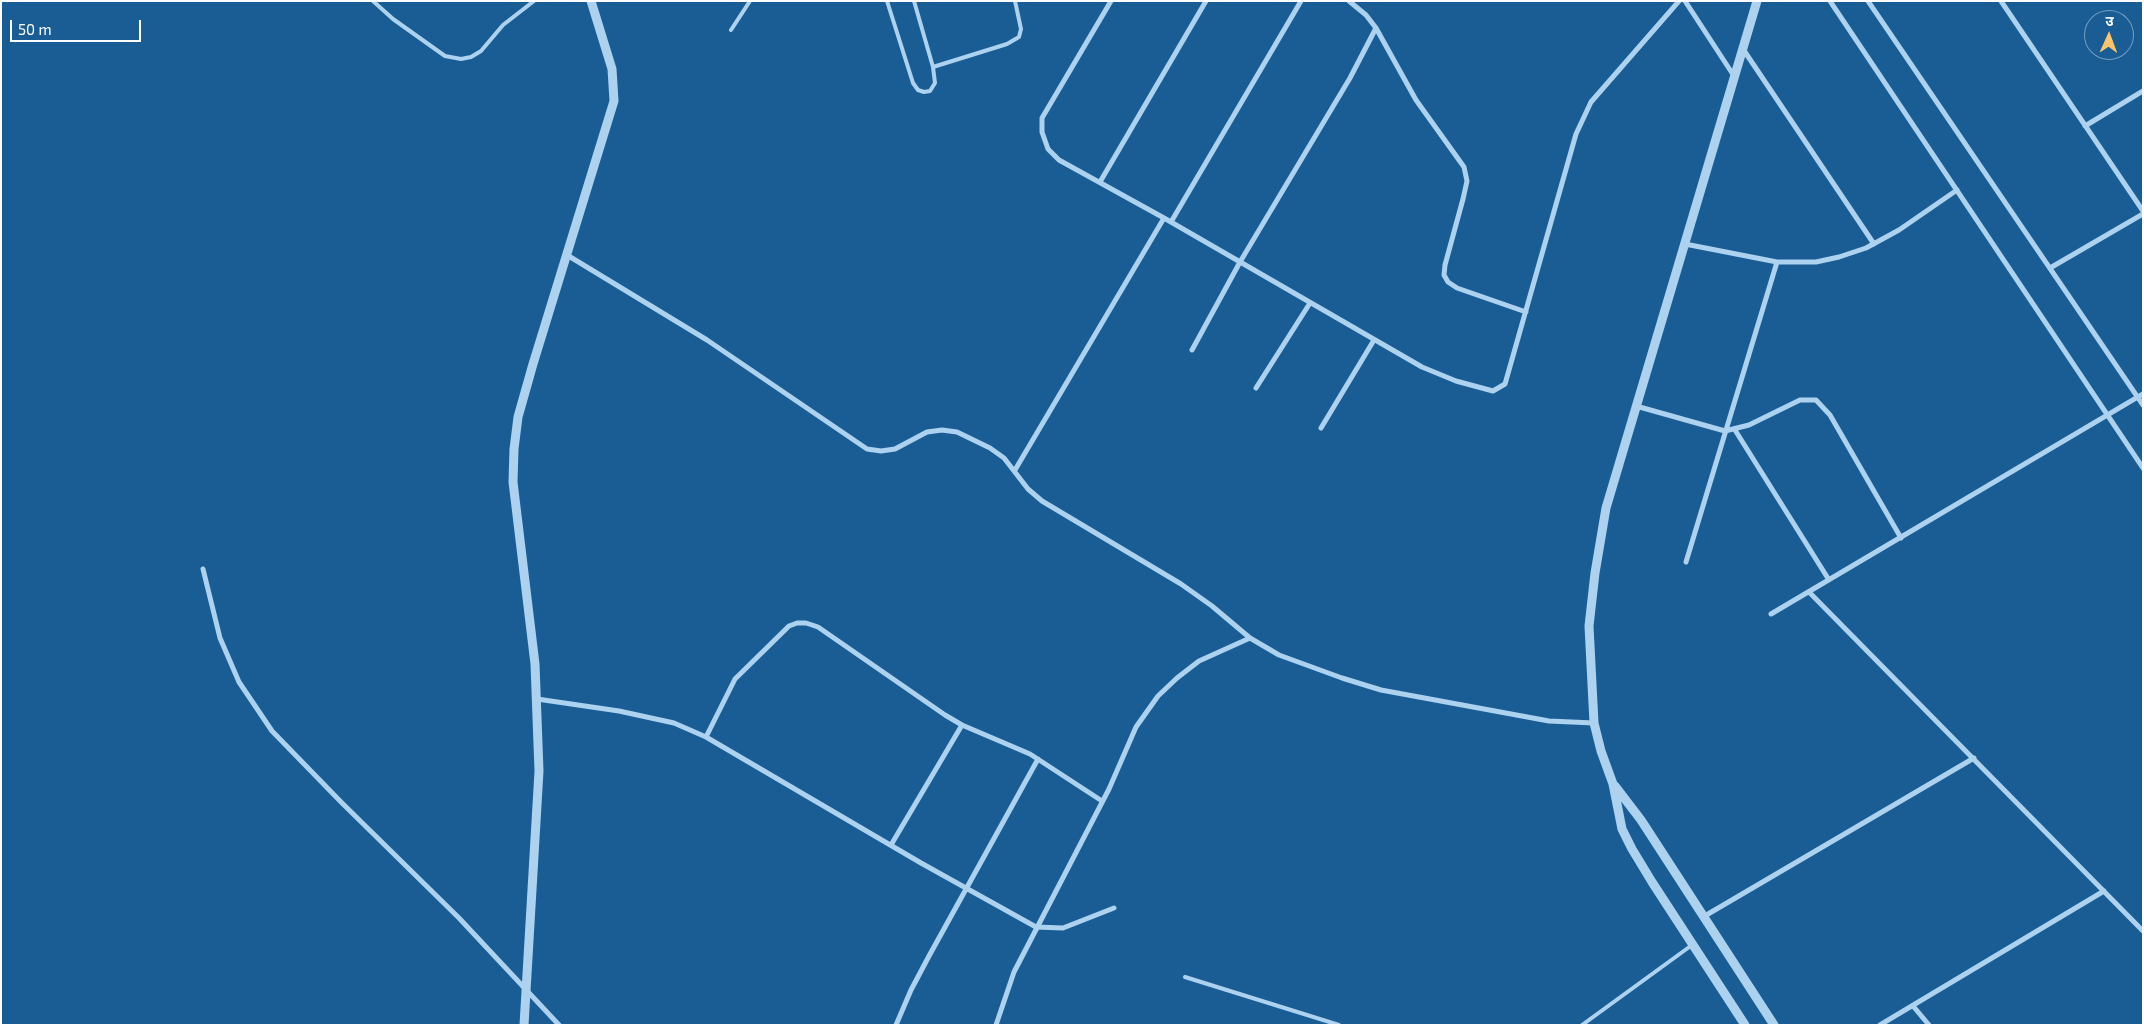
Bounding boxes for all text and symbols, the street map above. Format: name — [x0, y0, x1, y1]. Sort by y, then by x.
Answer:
scale bar — [12, 10, 144, 42]
north arrow — [2084, 10, 2134, 60]
text: उ — [2105, 12, 2114, 29]
text: 50 m — [18, 20, 52, 38]

